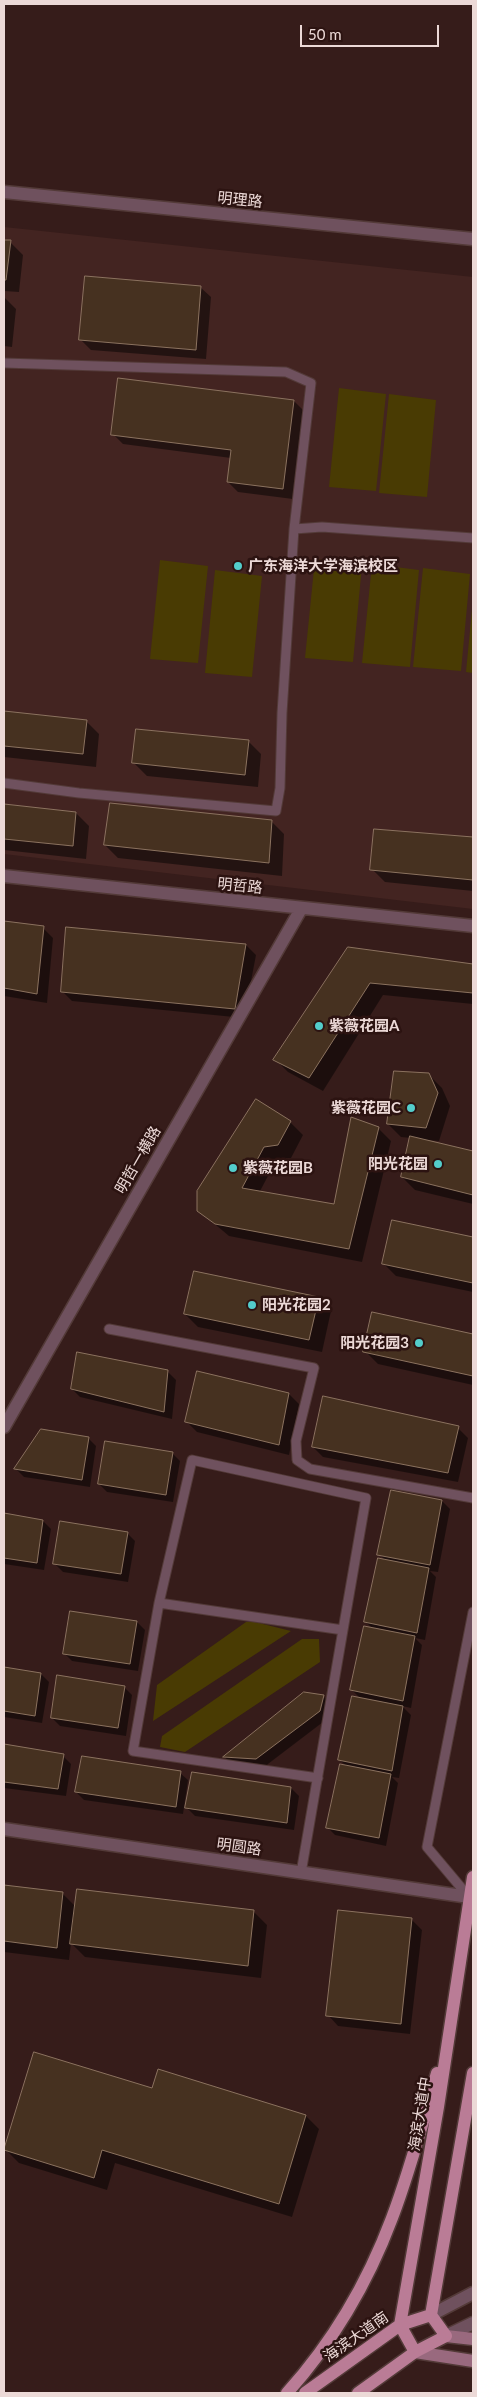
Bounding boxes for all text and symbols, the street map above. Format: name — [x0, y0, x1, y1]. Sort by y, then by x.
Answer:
scale bar — [302, 15, 441, 47]
text: 50 m — [308, 25, 342, 43]
street label: 明理路 — [217, 189, 263, 211]
place label: 广东海洋大学海滨校区 — [248, 557, 398, 575]
marker: 广东海洋大学海滨校区 — [232, 560, 244, 572]
street label: 明哲路 — [217, 875, 263, 897]
place label: 紫薇花园A — [329, 1017, 399, 1035]
marker: 紫薇花园A — [313, 1020, 325, 1032]
place label: 紫薇花园C — [331, 1099, 401, 1117]
marker: 紫薇花园C — [405, 1102, 417, 1114]
street label: 明哲一横路 — [111, 1123, 165, 1197]
place label: 阳光花园 — [368, 1155, 428, 1173]
marker: 阳光花园 — [432, 1158, 444, 1170]
place label: 紫薇花园B — [243, 1159, 313, 1177]
marker: 紫薇花园B — [227, 1162, 239, 1174]
place label: 阳光花园2 — [262, 1296, 331, 1314]
marker: 阳光花园2 — [246, 1299, 258, 1311]
place label: 阳光花园3 — [340, 1334, 409, 1352]
marker: 阳光花园3 — [413, 1337, 425, 1349]
street label: 明圆路 — [215, 1835, 263, 1859]
street label: 海滨大道中 — [405, 2076, 435, 2152]
street label: 海滨大道南 — [320, 2308, 392, 2366]

